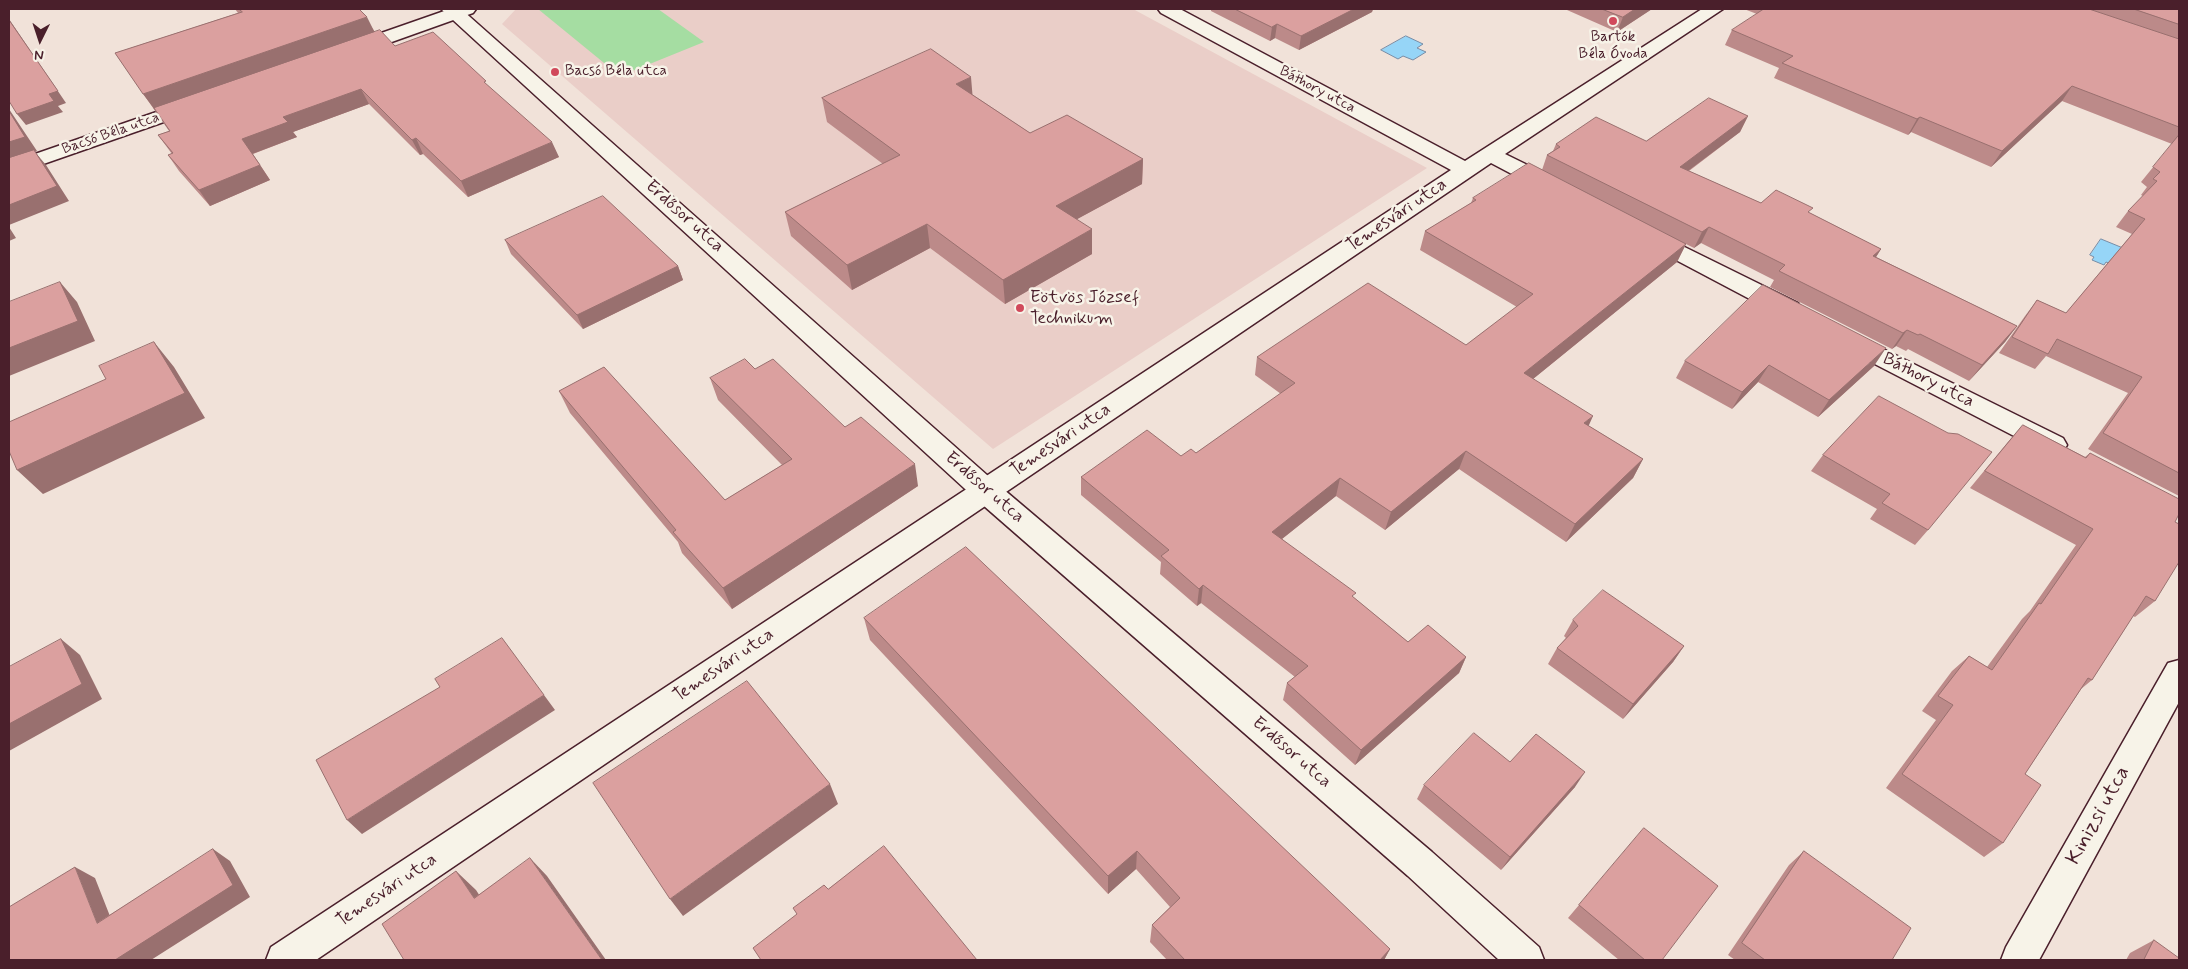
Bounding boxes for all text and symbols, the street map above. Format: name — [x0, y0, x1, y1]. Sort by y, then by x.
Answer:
north arrow — [15, 15, 65, 65]
marker: Bartók Béla Óvoda — [1607, 15, 1619, 27]
place label: Bartók Béla Óvoda — [1578, 29, 1648, 64]
text: N — [34, 46, 44, 64]
street label: Báthory utca — [1276, 62, 1358, 118]
place label: Bacsó Béla utca — [565, 63, 667, 81]
marker: Bacsó Béla utca — [549, 66, 561, 78]
street label: Bacsó Béla utca — [60, 109, 162, 159]
street label: Temesvári utca — [1342, 174, 1452, 258]
street label: Erdősor utca — [640, 176, 728, 258]
place label: Eötvös József Technikum — [1030, 287, 1139, 330]
marker: Eötvös József Technikum — [1014, 302, 1026, 314]
street label: Báthory utca — [1878, 349, 1978, 413]
street label: Temesvári utca — [1006, 399, 1116, 483]
street label: Erdősor utca — [940, 448, 1028, 528]
street label: Temesvári utca — [669, 624, 779, 708]
street label: Erdősor utca — [1247, 713, 1335, 793]
street label: Kinizsi utca — [2062, 762, 2136, 870]
street label: Temesvári utca — [332, 849, 442, 933]

